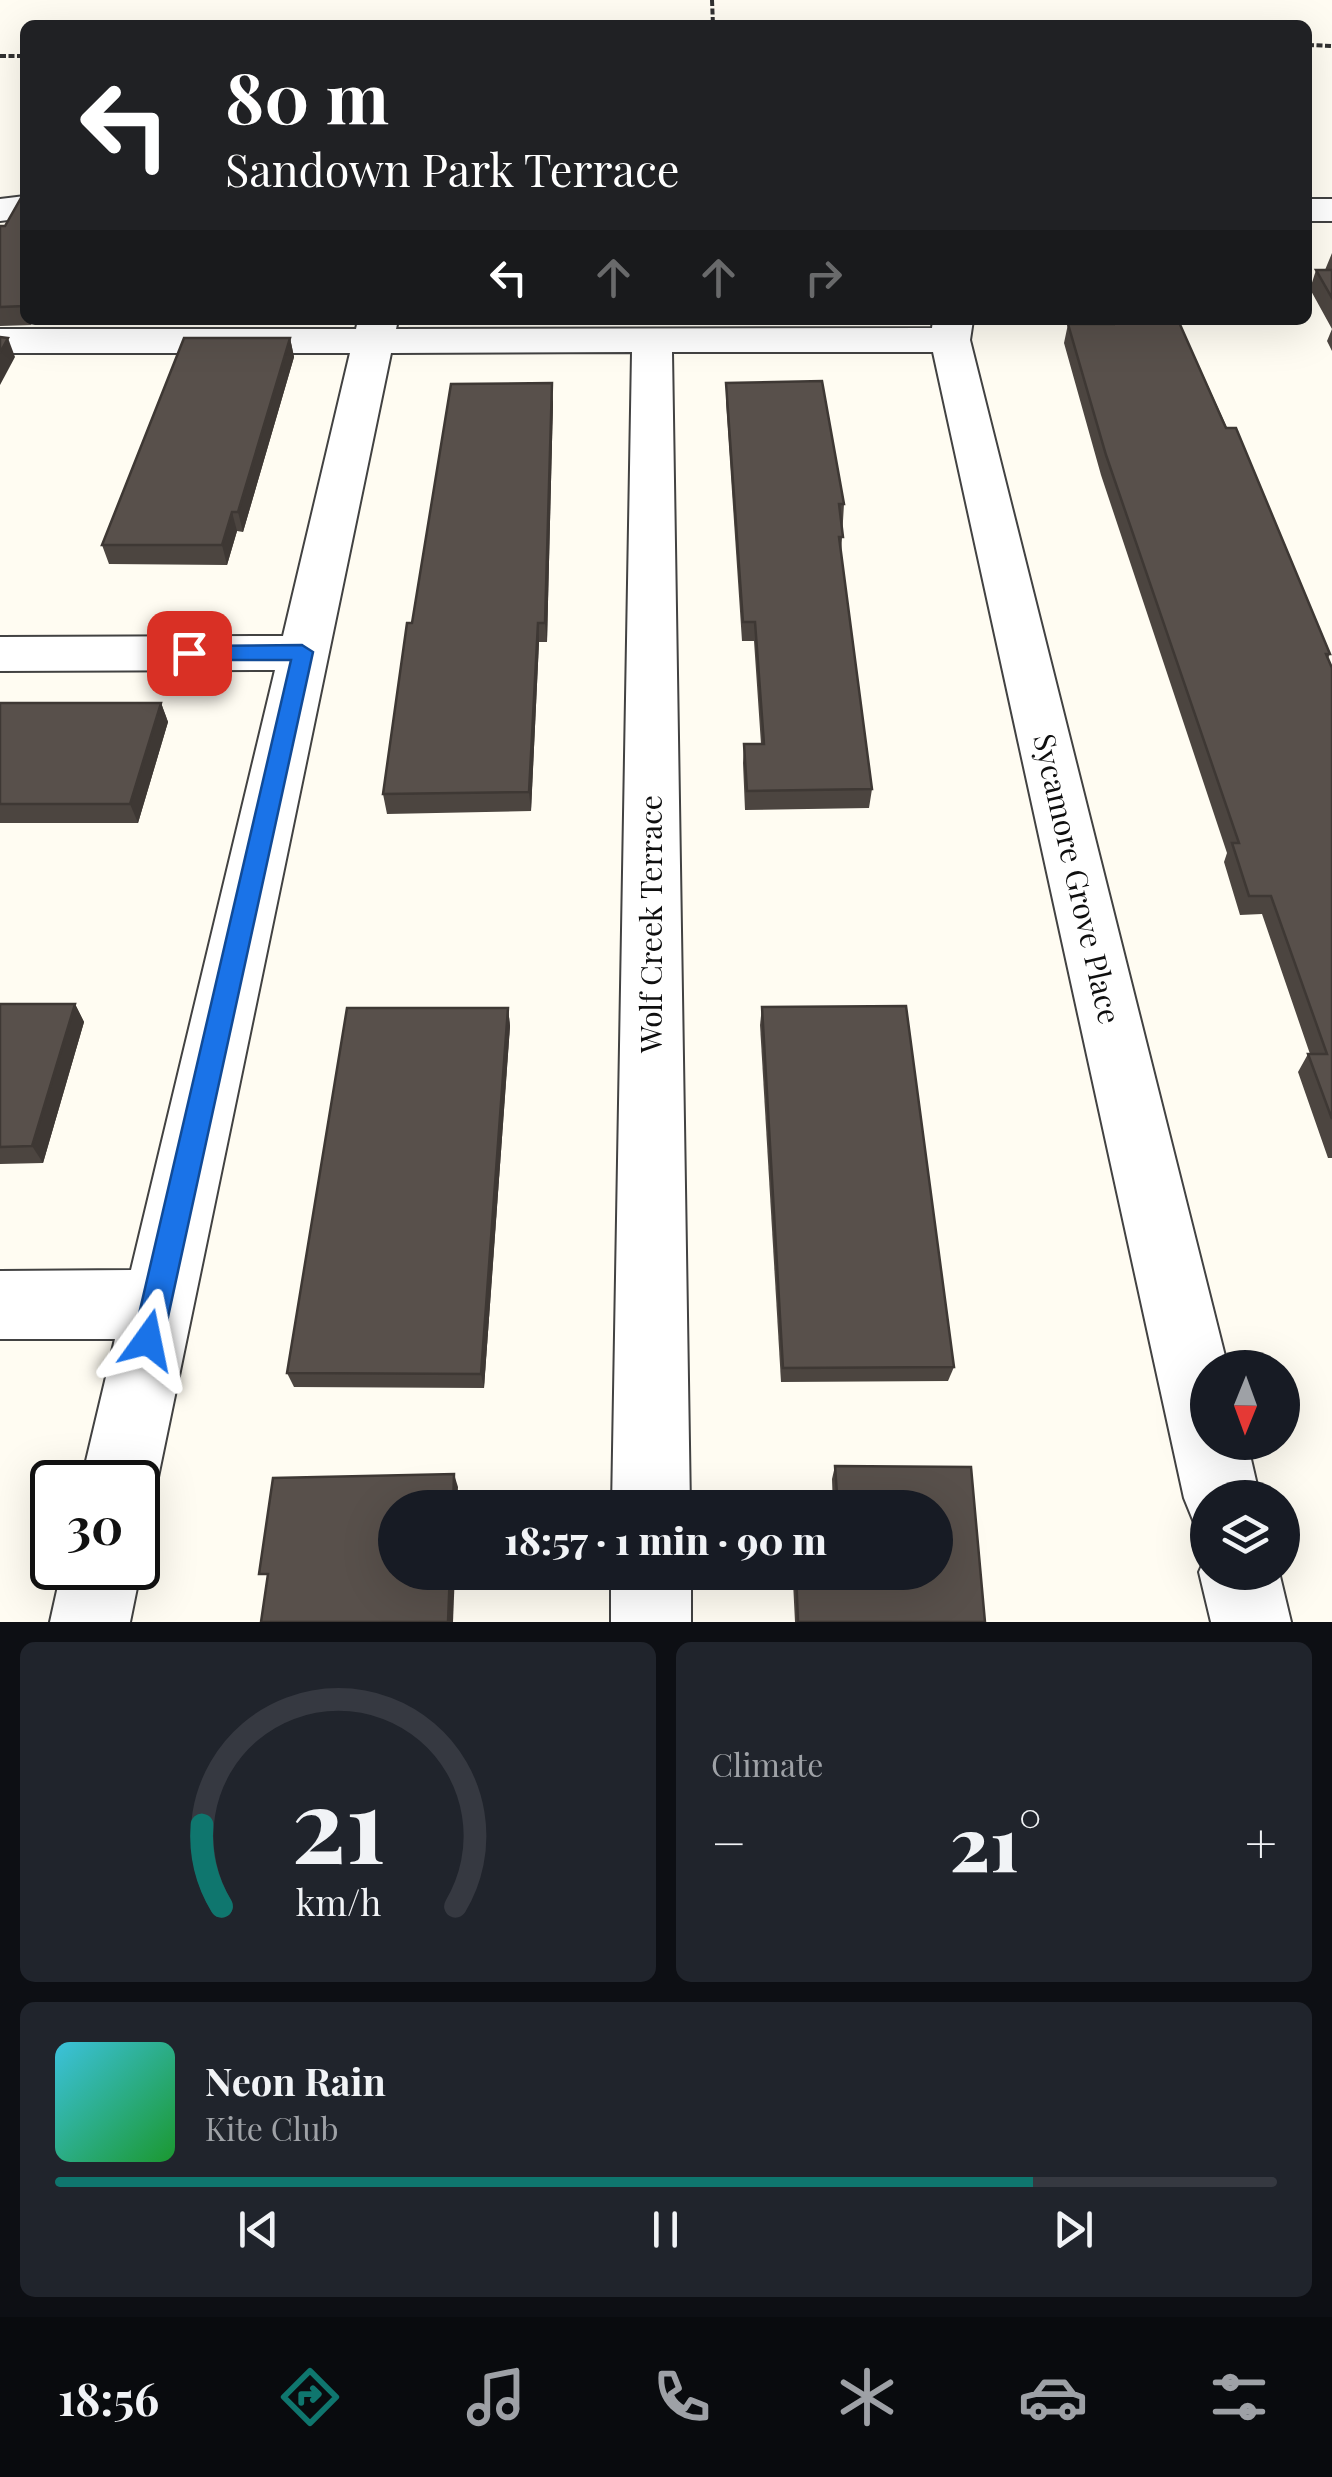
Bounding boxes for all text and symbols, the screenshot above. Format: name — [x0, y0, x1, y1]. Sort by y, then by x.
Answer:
text: 80 m — [225, 48, 389, 142]
icon: left — [60, 60, 190, 190]
text: Sandown Park Terrace — [225, 138, 680, 198]
icon: left — [481, 250, 536, 305]
icon: ahead — [586, 250, 641, 305]
icon: ahead — [691, 250, 746, 305]
icon: right — [796, 250, 851, 305]
pin — [147, 611, 232, 696]
icon: arrive — [162, 626, 217, 681]
street label: Sycamore Grove Place — [1025, 729, 1131, 1028]
street label: Wolf Creek Terrace — [630, 795, 670, 1054]
position arrow — [96, 1288, 200, 1392]
north arrow — [1190, 1350, 1300, 1460]
map controls — [1190, 1350, 1300, 1590]
speed limit sign: 30 — [30, 1460, 160, 1590]
button: layers — [1190, 1480, 1300, 1590]
text: 18:57 · 1 min · 90 m — [504, 1514, 827, 1565]
text: Climate — [711, 1742, 823, 1785]
text: 21 — [291, 1751, 385, 1890]
text: 21° — [950, 1791, 1042, 1891]
text: − — [711, 1804, 747, 1878]
text: + — [1245, 1804, 1277, 1878]
text: km/h — [295, 1877, 381, 1925]
text: Neon Rain — [205, 2055, 386, 2106]
text: Kite Club — [205, 2106, 339, 2149]
icon: previous — [231, 2202, 286, 2257]
icon: pause — [638, 2202, 693, 2257]
icon: next — [1046, 2202, 1101, 2257]
icon: directions — [275, 2362, 345, 2432]
icon: music — [461, 2362, 531, 2432]
icon: phone — [647, 2362, 717, 2432]
icon: climate — [832, 2362, 902, 2432]
icon: car — [1018, 2362, 1088, 2432]
icon: filters — [1204, 2362, 1274, 2432]
text: 18:56 — [58, 2367, 159, 2427]

